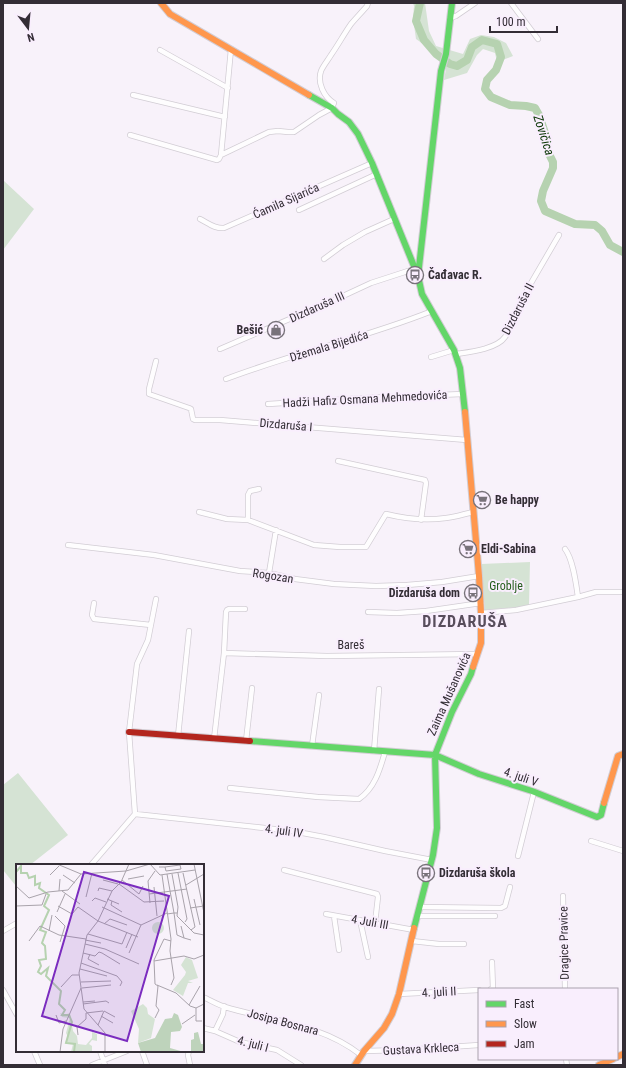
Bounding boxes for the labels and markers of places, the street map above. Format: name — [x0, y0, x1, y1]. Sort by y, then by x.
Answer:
bus stop icon: Čađavac R. — [405, 265, 425, 285]
place label: Čađavac R. — [428, 267, 482, 282]
shop icon: Bešić — [266, 320, 286, 340]
place label: Bešić — [237, 323, 263, 337]
supermarket icon: Be happy — [472, 490, 492, 510]
place label: Be happy — [495, 493, 540, 507]
supermarket icon: Eldi-Sabina — [458, 539, 478, 559]
place label: Eldi-Sabina — [481, 542, 536, 556]
bus stop icon: Dizdaruša dom — [463, 583, 483, 603]
place label: Dizdaruša dom — [389, 586, 460, 600]
bus stop icon: Dizdaruša škola — [416, 863, 436, 883]
place label: Dizdaruša škola — [439, 866, 516, 880]

